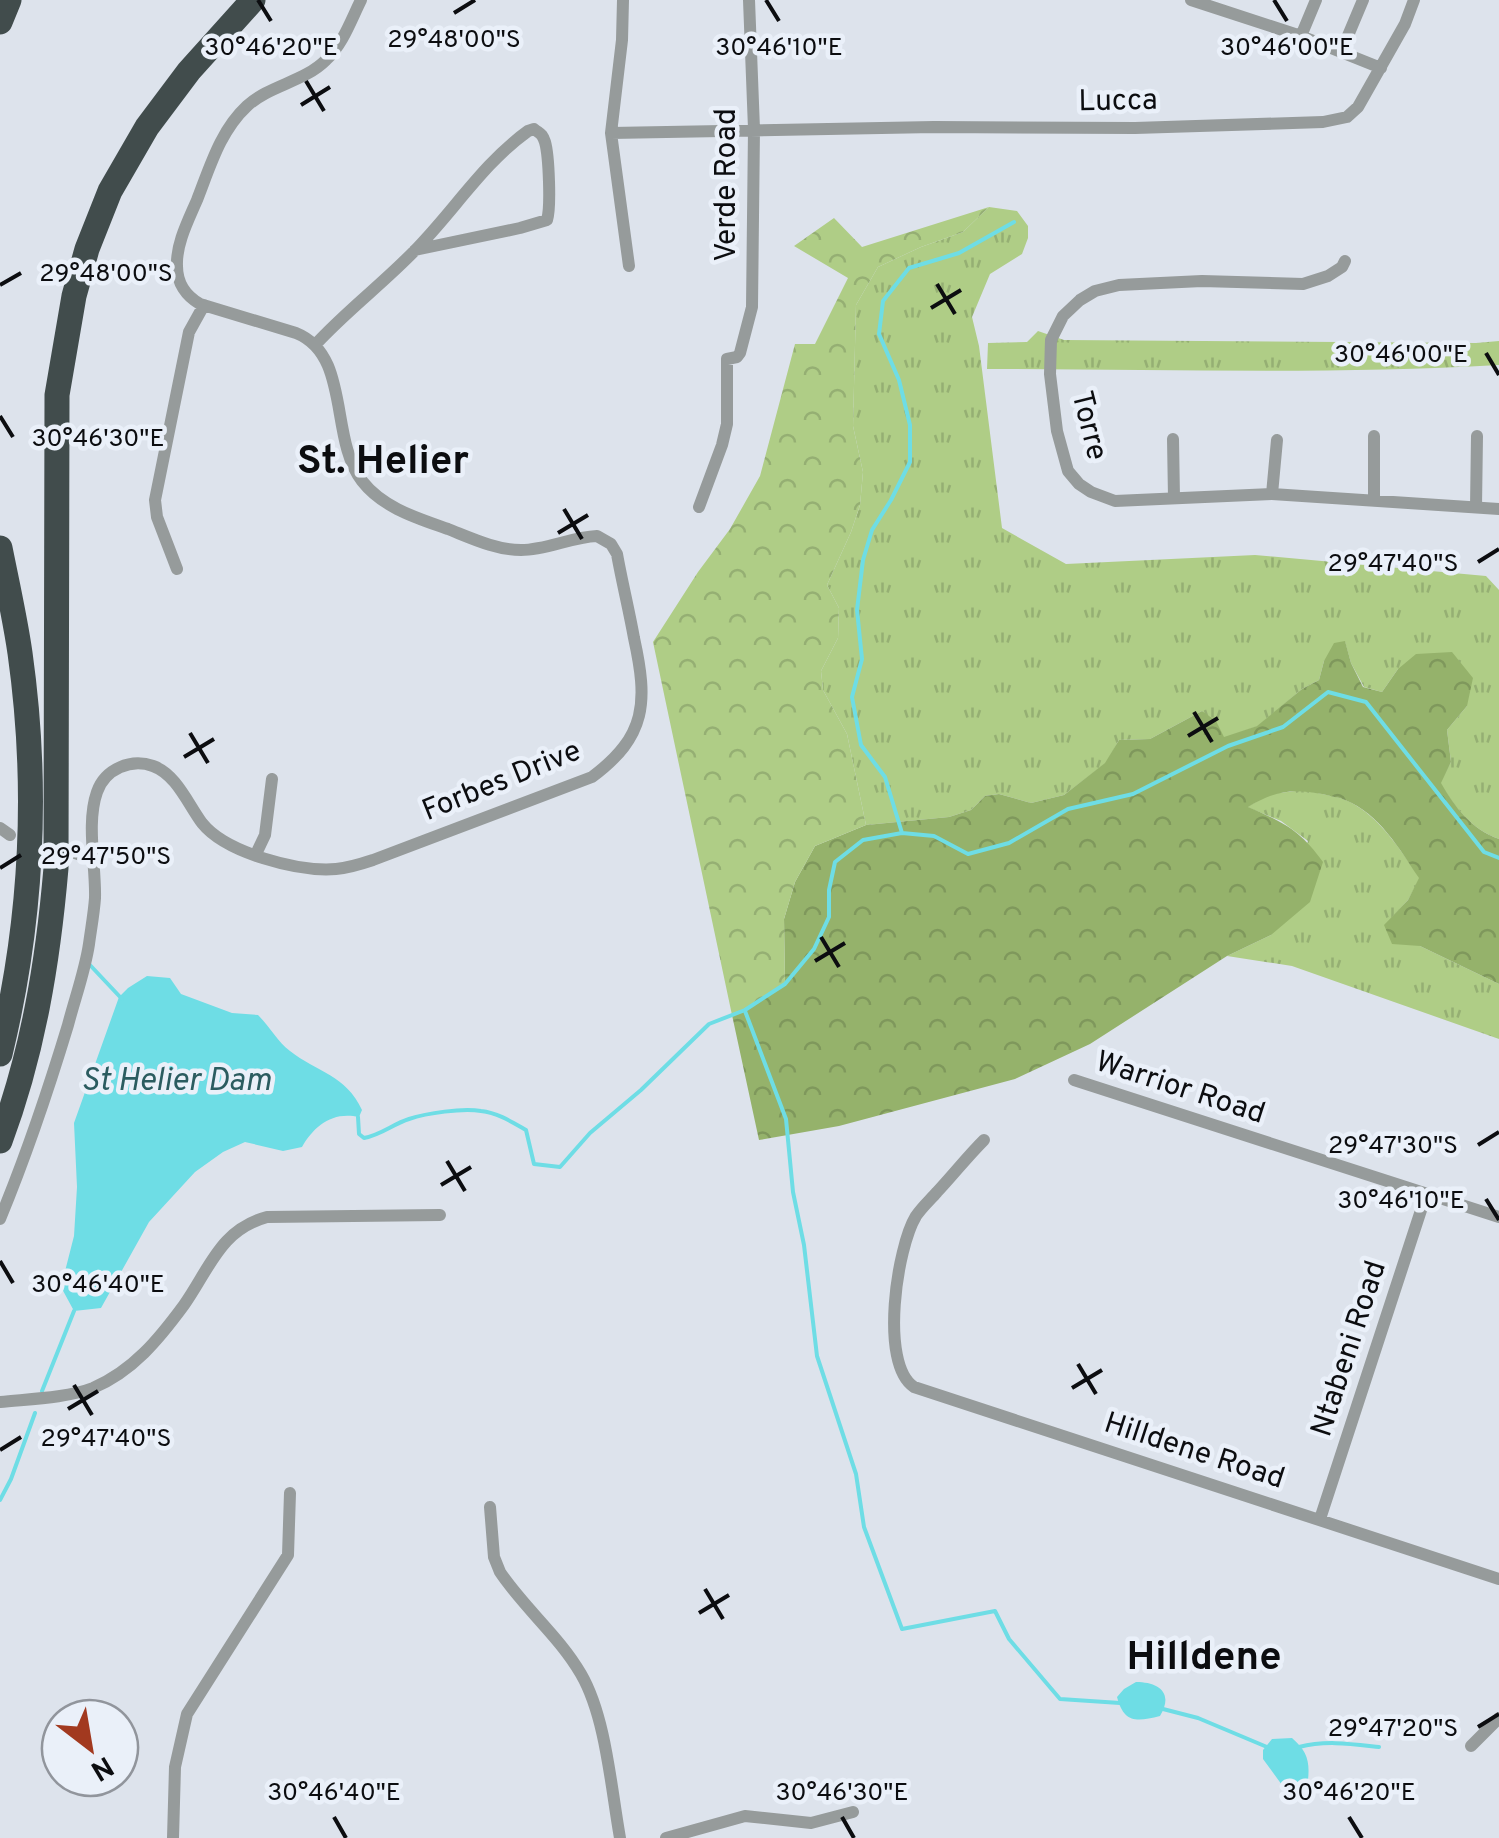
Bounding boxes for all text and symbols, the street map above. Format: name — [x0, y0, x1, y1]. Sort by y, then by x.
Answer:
text: 29°48'00"S — [387, 25, 521, 57]
text: 30°46'20"E — [204, 33, 338, 65]
text: 30°46'10"E — [715, 33, 843, 65]
text: 30°46'00"E — [1220, 33, 1354, 65]
street label: Lucca — [1078, 83, 1158, 121]
street label: Verde Road — [709, 108, 746, 262]
text: 29°48'00"S — [39, 259, 173, 291]
text: 30°46'00"E — [1334, 340, 1468, 372]
street label: Torre — [1062, 388, 1114, 464]
text: 30°46'30"E — [32, 424, 164, 456]
district label: St. Helier — [297, 438, 469, 488]
text: 29°47'40"S — [1328, 549, 1458, 581]
street label: Forbes Drive — [417, 733, 587, 831]
text: 29°47'50"S — [41, 842, 171, 874]
street label: Warrior Road — [1091, 1044, 1269, 1134]
water label: St Helier Dam — [81, 1062, 271, 1102]
text: 29°47'30"S — [1328, 1131, 1458, 1163]
text: 30°46'10"E — [1337, 1186, 1465, 1218]
street label: Ntabeni Road — [1304, 1256, 1396, 1442]
text: 30°46'40"E — [31, 1270, 165, 1302]
street label: Hilldene Road — [1099, 1405, 1289, 1499]
text: 29°47'40"S — [41, 1424, 171, 1456]
district label: Hilldene — [1126, 1634, 1282, 1684]
north arrow — [40, 1698, 140, 1798]
text: 29°47'20"S — [1328, 1714, 1458, 1746]
text: N — [83, 1746, 119, 1787]
text: 30°46'40"E — [267, 1778, 401, 1810]
text: 30°46'30"E — [776, 1778, 908, 1810]
text: 30°46'20"E — [1282, 1778, 1416, 1810]

